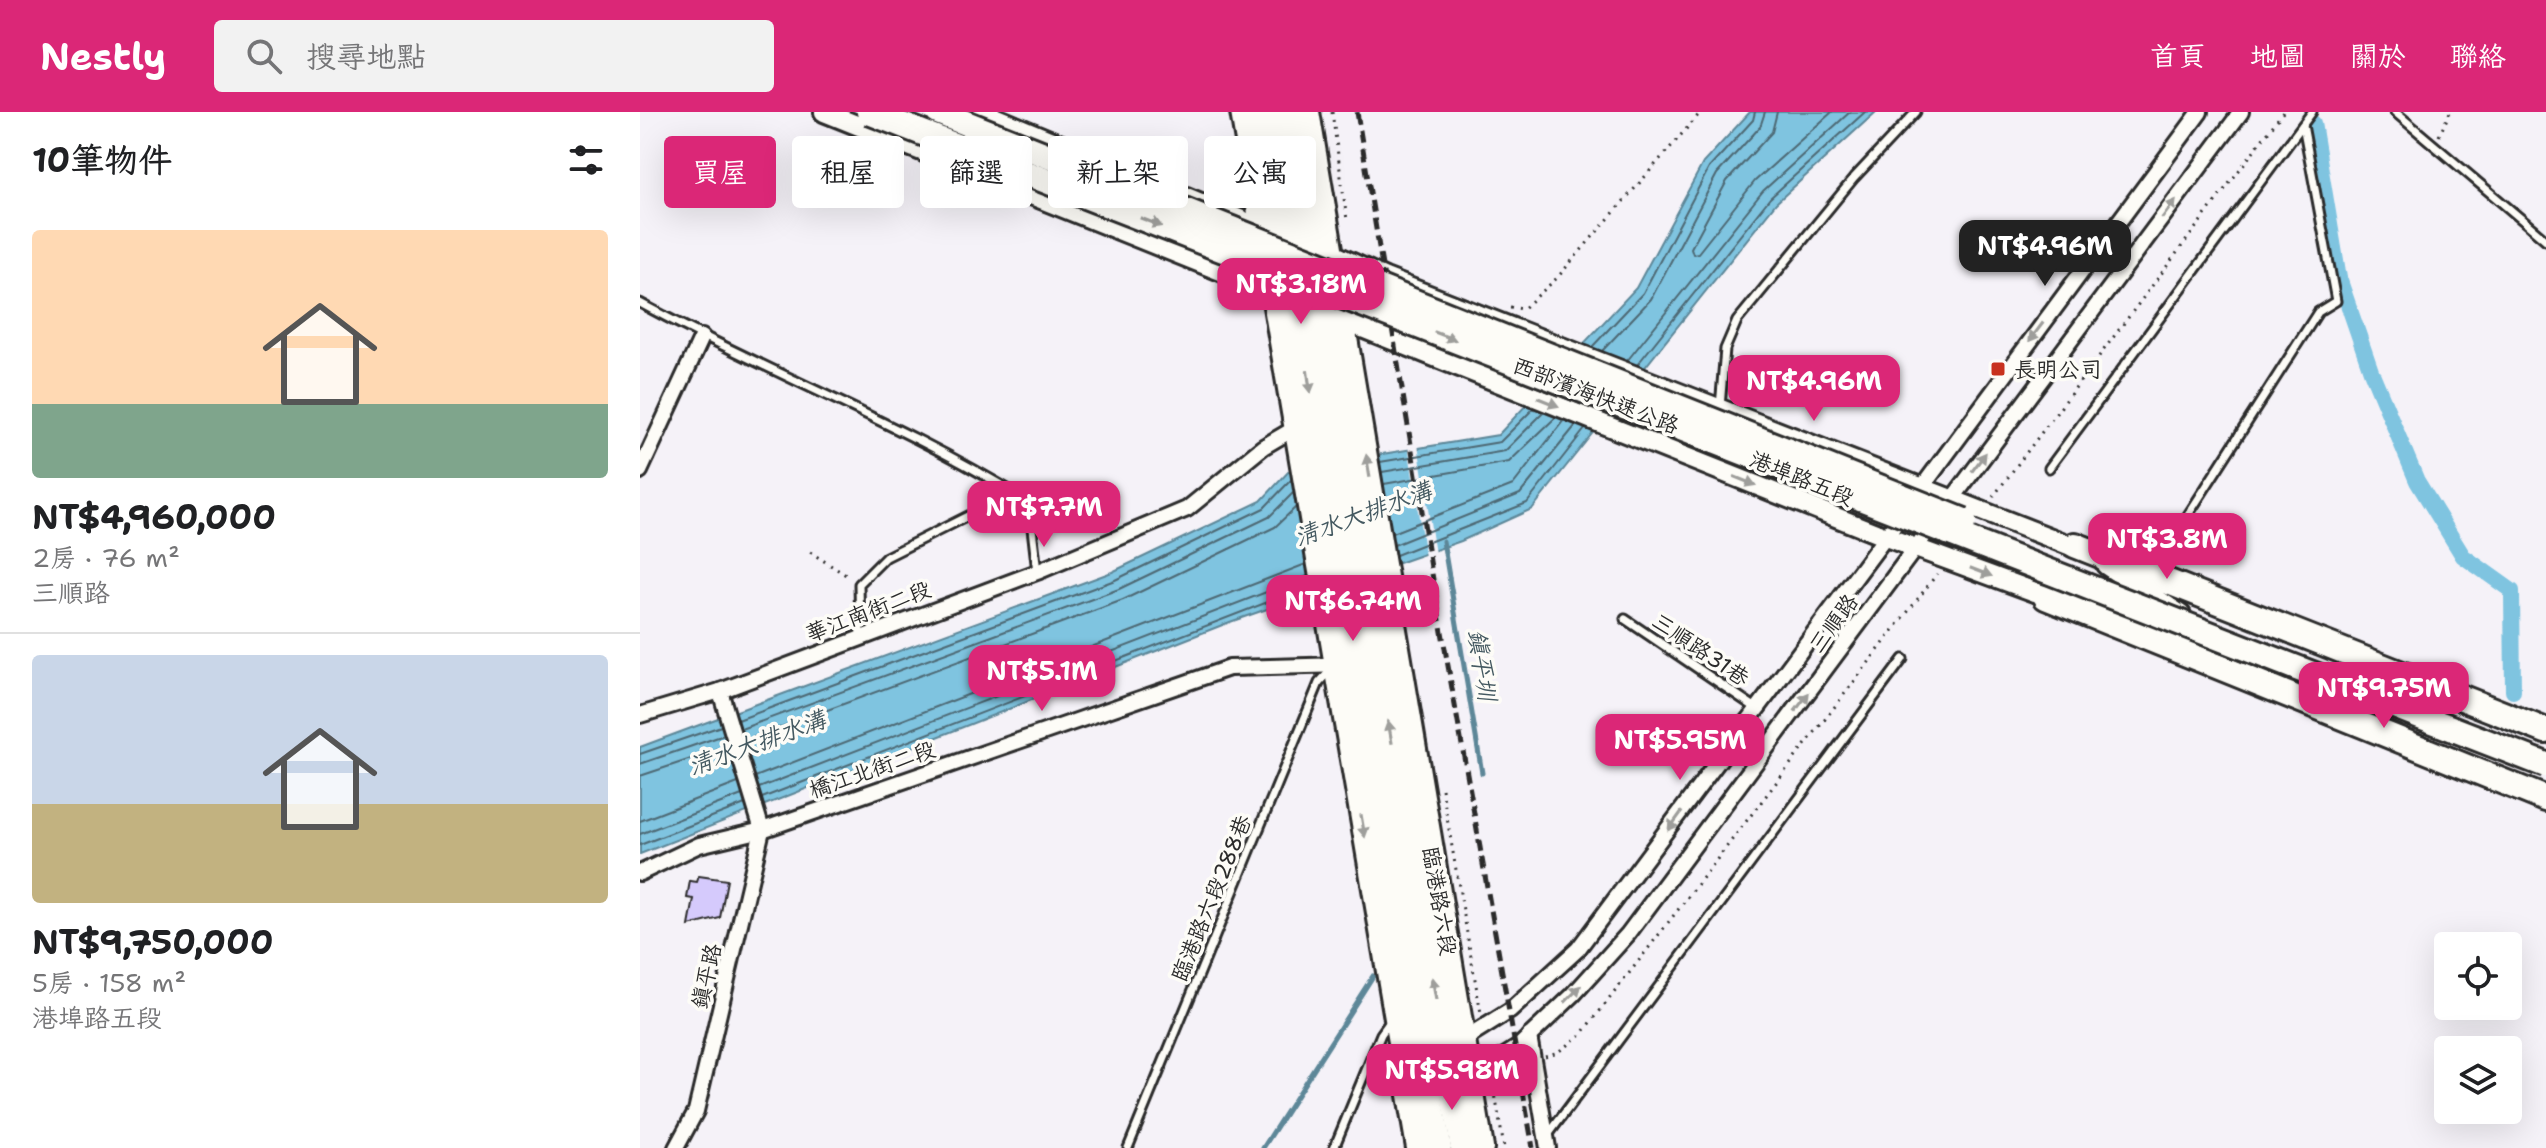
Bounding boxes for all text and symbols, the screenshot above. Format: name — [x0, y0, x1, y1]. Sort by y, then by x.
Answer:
search box — [214, 20, 774, 92]
text: Nestly — [40, 31, 166, 82]
icon: search — [242, 34, 286, 78]
text: 搜尋地點 — [306, 36, 426, 77]
text: 首頁 — [2150, 37, 2206, 75]
text: 地圖 — [2250, 37, 2306, 75]
text: 關於 — [2350, 37, 2406, 75]
text: 聯絡 — [2450, 37, 2506, 75]
chip: 買屋 — [664, 136, 776, 208]
chip: 租屋 — [792, 136, 904, 208]
chip: 篩選 — [920, 136, 1032, 208]
chip: 新上架 — [1048, 136, 1188, 208]
chip: 公寓 — [1204, 136, 1316, 208]
text: 10筆物件 — [32, 137, 172, 183]
icon: filters — [564, 138, 608, 182]
one-way arrow — [2161, 198, 2177, 220]
one-way arrow — [1139, 216, 1163, 229]
pin: NT$4.96M — [1962, 220, 2128, 288]
text: NT$4.96M — [1977, 228, 2113, 263]
pin: NT$3.18M — [1218, 258, 1384, 326]
text: NT$3.18M — [1235, 266, 1367, 301]
icon: home — [248, 282, 392, 426]
one-way arrow — [2029, 321, 2045, 342]
one-way arrow — [1433, 330, 1457, 343]
street label: 西部濱海快速公路 — [1508, 350, 1683, 441]
pin: NT$4.96M — [1731, 355, 1897, 423]
place label: 長明公司 — [2014, 355, 2102, 384]
marker: 長明公司 — [1989, 360, 2007, 378]
text: NT$4.96M — [1746, 363, 1882, 398]
one-way arrow — [1303, 370, 1316, 395]
one-way arrow — [1536, 395, 1560, 408]
street label: 港埠路五段 — [1745, 444, 1858, 513]
one-way arrow — [1971, 451, 1987, 472]
one-way arrow — [1361, 453, 1373, 478]
water label: 清水大排水溝 — [1290, 474, 1438, 554]
one-way arrow — [1733, 474, 1757, 487]
pin: NT$7.7M — [970, 481, 1118, 549]
text: NT$7.7M — [985, 489, 1103, 524]
text: NT$4,960,000 — [32, 494, 276, 540]
pin: NT$3.8M — [2093, 513, 2241, 581]
text: NT$3.8M — [2106, 521, 2228, 556]
text: 2房 · 76 m² — [32, 540, 180, 575]
one-way arrow — [1969, 566, 1993, 579]
street label: 華江南街二段 — [801, 574, 935, 649]
text: 三順路 — [32, 575, 110, 610]
pin: NT$6.74M — [1270, 575, 1436, 643]
text: NT$6.74M — [1284, 583, 1422, 618]
street label: 三順路 — [1802, 588, 1865, 659]
street label: 三順路31巷 — [1646, 606, 1755, 693]
water label: 鎮平圳 — [1461, 627, 1504, 706]
pin: NT$5.1M — [968, 645, 1116, 713]
text: NT$5.1M — [986, 653, 1098, 688]
pin: NT$9.75M — [2301, 662, 2467, 730]
text: NT$9.75M — [2317, 670, 2451, 705]
one-way arrow — [1794, 691, 1810, 712]
water label: 清水大排水溝 — [684, 703, 832, 783]
icon: home — [248, 707, 392, 851]
pin: NT$5.95M — [1597, 714, 1763, 782]
one-way arrow — [1383, 720, 1396, 745]
text: NT$5.95M — [1613, 722, 1747, 757]
street label: 橋江北街二段 — [805, 734, 939, 805]
one-way arrow — [1668, 810, 1683, 831]
street label: 臨港路六段288巷 — [1165, 811, 1258, 986]
one-way arrow — [1357, 814, 1370, 839]
street label: 臨港路六段 — [1416, 844, 1463, 958]
text: NT$9,750,000 — [32, 919, 274, 965]
map controls — [2434, 932, 2522, 1124]
button: locate — [2434, 932, 2522, 1020]
street label: 鎮平路 — [685, 941, 728, 1012]
text: 5房 · 158 m² — [32, 965, 186, 1000]
one-way arrow — [1427, 976, 1440, 1001]
one-way arrow — [1563, 985, 1582, 1004]
text: 港埠路五段 — [32, 1000, 162, 1035]
button: layers — [2434, 1036, 2522, 1124]
pin: NT$5.98M — [1369, 1044, 1535, 1112]
text: NT$5.98M — [1384, 1052, 1520, 1087]

